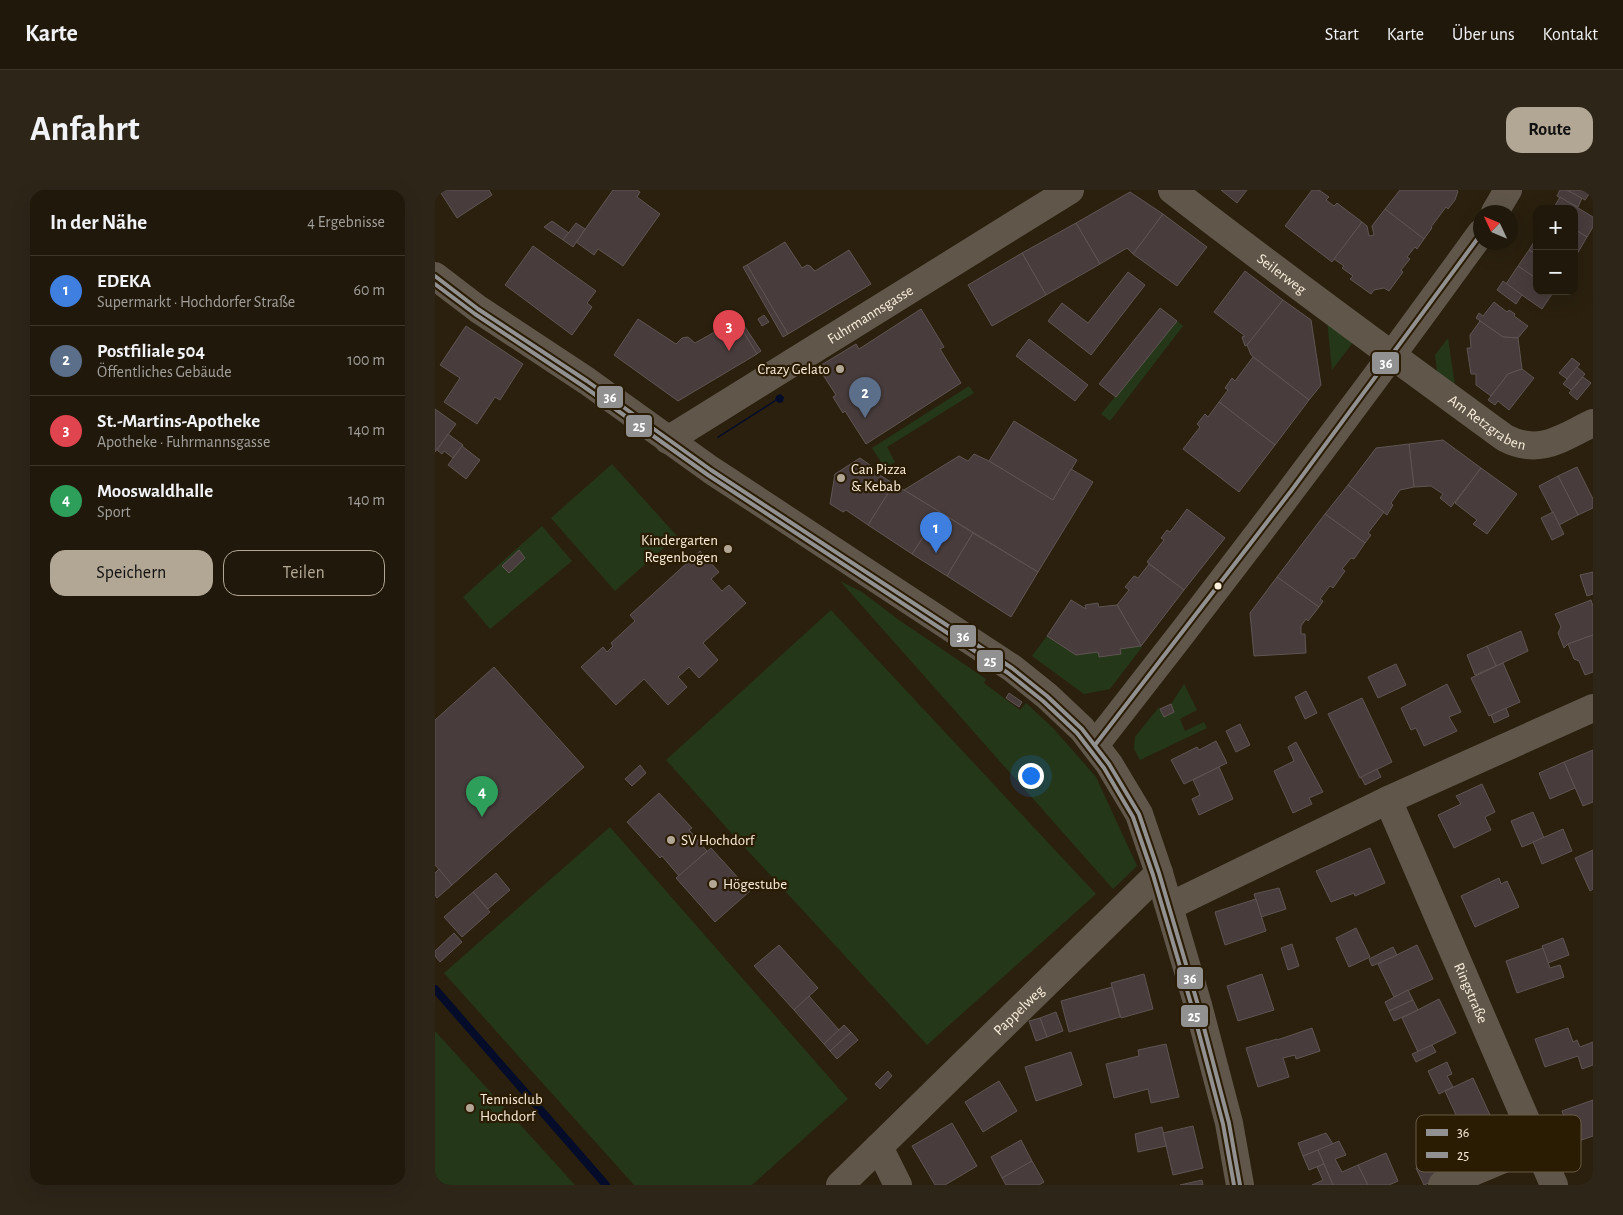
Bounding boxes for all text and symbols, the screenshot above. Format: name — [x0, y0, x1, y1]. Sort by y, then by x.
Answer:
text: Karte — [25, 22, 78, 46]
text: Start — [1325, 26, 1359, 44]
text: Karte — [1387, 26, 1424, 44]
text: Über uns — [1452, 26, 1515, 44]
text: Kontakt — [1543, 26, 1598, 44]
button: Route — [1506, 107, 1593, 153]
text: Anfahrt — [30, 112, 140, 147]
north arrow — [1473, 205, 1518, 250]
map controls — [1533, 205, 1578, 295]
button: + — [1533, 205, 1578, 250]
text: In der Nähe — [50, 212, 147, 233]
text: 4 Ergebnisse — [307, 214, 385, 230]
button: − — [1533, 250, 1578, 295]
street label: Seilerweg — [1254, 251, 1309, 298]
text: EDEKA — [97, 272, 151, 291]
text: 1 — [63, 282, 69, 298]
text: 60 m — [354, 282, 385, 298]
street label: Fuhrmannsgasse — [825, 283, 916, 347]
text: Supermarkt · Hochdorfer Straße — [97, 294, 295, 310]
pin: 3 — [713, 310, 745, 351]
text: Postfiliale 504 — [97, 342, 205, 361]
line badge: 36 — [1371, 351, 1400, 375]
text: 2 — [62, 352, 70, 368]
text: 100 m — [347, 352, 385, 368]
text: 36 — [1380, 357, 1393, 371]
place label: Crazy Gelato — [758, 362, 830, 377]
marker: Crazy Gelato — [834, 363, 846, 375]
text: Öffentliches Gebäude — [97, 364, 232, 380]
pin: 2 — [849, 377, 881, 418]
line badge: 36 — [596, 385, 624, 409]
text: 36 — [604, 391, 617, 405]
street label: Am Retzgraben — [1445, 392, 1527, 453]
text: St.-Martins-Apotheke — [97, 412, 260, 431]
line badge: 25 — [625, 414, 653, 438]
text: 25 — [633, 420, 645, 434]
text: 3 — [63, 422, 69, 438]
text: 140 m — [348, 422, 385, 438]
text: Apotheke · Fuhrmannsgasse — [97, 434, 270, 450]
place label: Can Pizza & Kebab — [851, 462, 907, 494]
marker: Can Pizza & Kebab — [835, 472, 847, 484]
text: Mooswaldhalle — [97, 482, 213, 501]
text: 4 — [62, 492, 70, 508]
text: 140 m — [348, 492, 385, 508]
text: Sport — [97, 504, 131, 520]
pin: 1 — [920, 512, 952, 553]
place label: Kindergarten Regenbogen — [641, 533, 718, 565]
marker: Kindergarten Regenbogen — [722, 543, 734, 555]
button: Speichern — [50, 550, 213, 596]
button: Teilen — [223, 550, 385, 596]
unlabelled marker — [1213, 581, 1223, 591]
line badge: 36 — [949, 624, 977, 648]
text: 36 — [957, 630, 970, 644]
line badge: 25 — [976, 649, 1004, 673]
text: 25 — [984, 655, 996, 669]
your location — [1018, 763, 1044, 789]
pin: 4 — [466, 776, 498, 817]
place label: SV Hochdorf — [681, 833, 756, 848]
marker: SV Hochdorf — [665, 834, 677, 846]
place label: Högestube — [723, 877, 787, 892]
marker: Högestube — [707, 878, 719, 890]
street label: Ringstraße — [1451, 961, 1490, 1026]
line badge: 36 — [1176, 966, 1204, 990]
text: 36 — [1184, 972, 1197, 986]
street label: Pappelweg — [991, 982, 1048, 1038]
line badge: 25 — [1180, 1004, 1209, 1028]
text: 25 — [1188, 1010, 1200, 1024]
place label: Tennisclub Hochdorf — [480, 1092, 543, 1124]
marker: Tennisclub Hochdorf — [464, 1102, 476, 1114]
legend — [1416, 1115, 1581, 1172]
text: 36 — [1457, 1126, 1469, 1140]
text: 25 — [1457, 1149, 1469, 1163]

